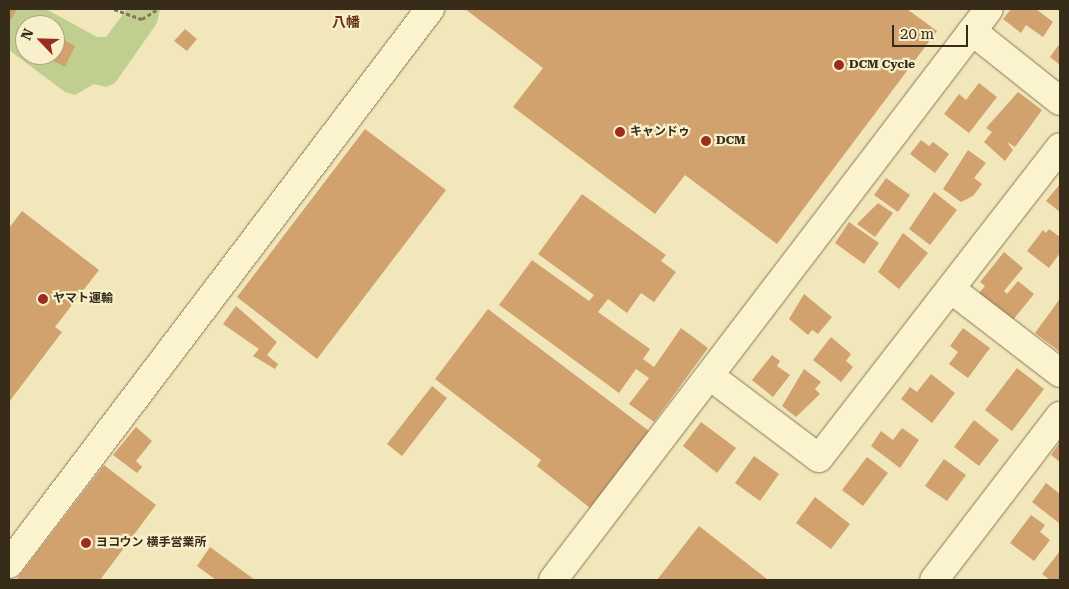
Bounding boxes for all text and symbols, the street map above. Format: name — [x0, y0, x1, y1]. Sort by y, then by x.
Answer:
district label: 八幡 — [332, 14, 360, 30]
north arrow — [15, 15, 65, 65]
scale bar — [894, 15, 970, 47]
text: 20 m — [900, 25, 934, 43]
text: N — [18, 26, 37, 42]
place label: DCM Cycle — [849, 58, 915, 72]
marker: DCM Cycle — [833, 59, 845, 71]
place label: キャンドゥ — [630, 125, 690, 139]
marker: キャンドゥ — [614, 126, 626, 138]
place label: DCM — [716, 134, 746, 148]
marker: DCM — [700, 135, 712, 147]
place label: ヤマト運輸 — [53, 292, 113, 306]
marker: ヤマト運輸 — [37, 293, 49, 305]
place label: ヨコウン 横手営業所 — [96, 536, 207, 550]
marker: ヨコウン 横手営業所 — [80, 537, 92, 549]

